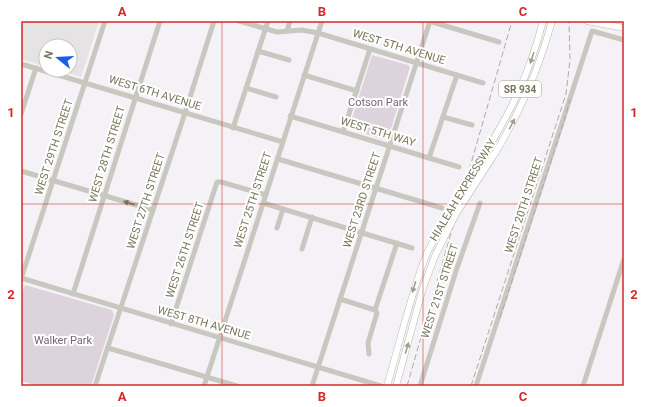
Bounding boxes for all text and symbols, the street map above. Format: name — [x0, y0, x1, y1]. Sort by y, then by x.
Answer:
text: A — [118, 4, 127, 19]
text: B — [318, 4, 326, 19]
text: C — [519, 4, 528, 19]
street label: WEST 5TH AVENUE — [351, 27, 447, 67]
north arrow — [38, 38, 78, 78]
text: N — [42, 49, 56, 61]
one-way arrow — [528, 53, 534, 65]
street label: WEST 6TH AVENUE — [107, 73, 203, 113]
road number: SR 934 — [499, 81, 541, 97]
park label: Cotson Park — [348, 96, 408, 109]
street label: WEST 29TH STREET — [32, 97, 76, 197]
street label: WEST 28TH STREET — [86, 104, 128, 204]
text: 1 — [7, 105, 15, 120]
text: 1 — [630, 105, 638, 120]
street label: WEST 5TH WAY — [339, 114, 417, 150]
one-way arrow — [509, 118, 516, 130]
street label: HIALEAH EXPRESSWAY — [427, 136, 499, 244]
street label: WEST 25TH STREET — [231, 150, 275, 250]
street label: WEST 23RD STREET — [340, 150, 384, 249]
street label: WEST 27TH STREET — [124, 151, 168, 251]
street label: WEST 20TH STREET — [502, 155, 546, 255]
one-way arrow — [122, 200, 134, 206]
street label: WEST 26TH STREET — [163, 200, 207, 300]
street label: WEST 21ST STREET — [419, 242, 462, 340]
one-way arrow — [411, 281, 417, 293]
text: 2 — [7, 287, 15, 302]
text: 2 — [630, 287, 638, 302]
street label: WEST 8TH AVENUE — [156, 304, 252, 342]
park label: Walker Park — [34, 334, 93, 347]
one-way arrow — [404, 342, 410, 354]
text: A — [118, 389, 127, 404]
text: B — [318, 389, 326, 404]
text: C — [519, 389, 528, 404]

